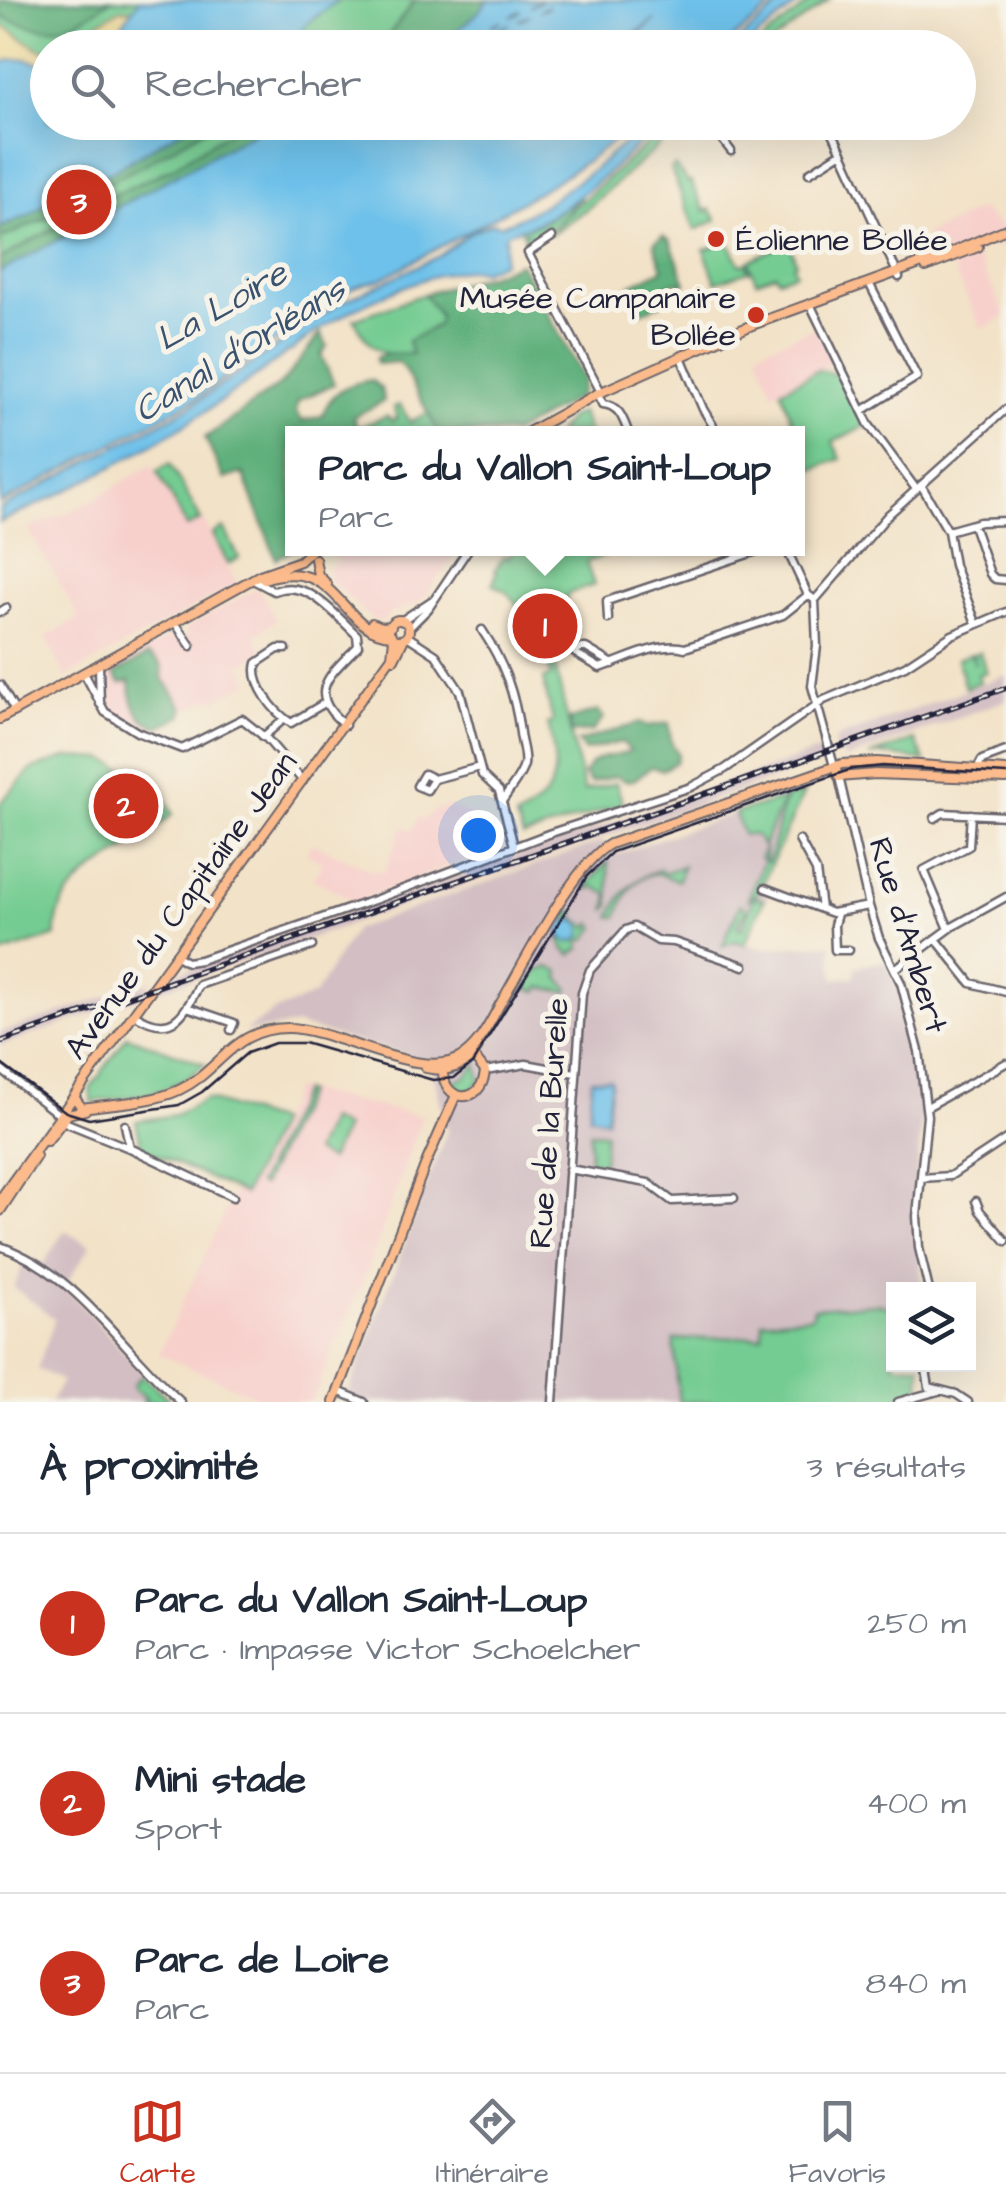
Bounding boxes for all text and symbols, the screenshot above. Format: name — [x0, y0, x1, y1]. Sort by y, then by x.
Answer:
search box — [30, 30, 976, 140]
icon: search — [65, 58, 120, 113]
text: Rechercher — [145, 59, 361, 111]
pin: 3 — [46, 164, 112, 240]
place label: Éolienne Bollée — [736, 218, 948, 263]
marker: Éolienne Bollée — [705, 228, 727, 250]
water label: La Loire — [147, 248, 298, 363]
water label: Canal d'Orléans — [125, 264, 357, 435]
place label: Musée Campanaire Bollée — [460, 276, 736, 358]
marker: Musée Campanaire Bollée — [745, 304, 767, 326]
popup — [285, 426, 805, 556]
text: Parc du Vallon Saint-Loup — [319, 443, 771, 495]
text: Parc — [319, 495, 393, 540]
pin: 1 — [512, 588, 578, 664]
street label: Avenue du Capitaine Jean — [54, 743, 308, 1069]
pin: 2 — [94, 768, 158, 844]
your location — [453, 810, 504, 861]
street label: Rue d'Ambert — [857, 832, 959, 1039]
street label: Rue de la Burelle — [518, 996, 581, 1250]
map controls — [886, 1282, 976, 1372]
button: layers — [886, 1282, 976, 1372]
text: À proximité — [40, 1438, 259, 1496]
text: 3 résultats — [806, 1445, 966, 1490]
text: Parc du Vallon Saint-Loup — [135, 1575, 587, 1627]
text: 1 — [70, 1601, 75, 1646]
text: 250 m — [867, 1601, 966, 1646]
text: Parc · Impasse Victor Schoelcher — [135, 1627, 640, 1672]
text: Mini stade — [135, 1755, 306, 1807]
text: 2 — [63, 1781, 82, 1826]
text: 400 m — [866, 1781, 966, 1826]
text: Sport — [135, 1807, 222, 1852]
text: Parc de Loire — [135, 1935, 389, 1987]
text: 3 — [64, 1961, 81, 2006]
text: 840 m — [866, 1961, 966, 2006]
text: Parc — [135, 1987, 210, 2032]
tab: Carte — [120, 2094, 196, 2193]
tab: Itinéraire — [435, 2094, 549, 2193]
tab: Favoris — [789, 2094, 886, 2193]

